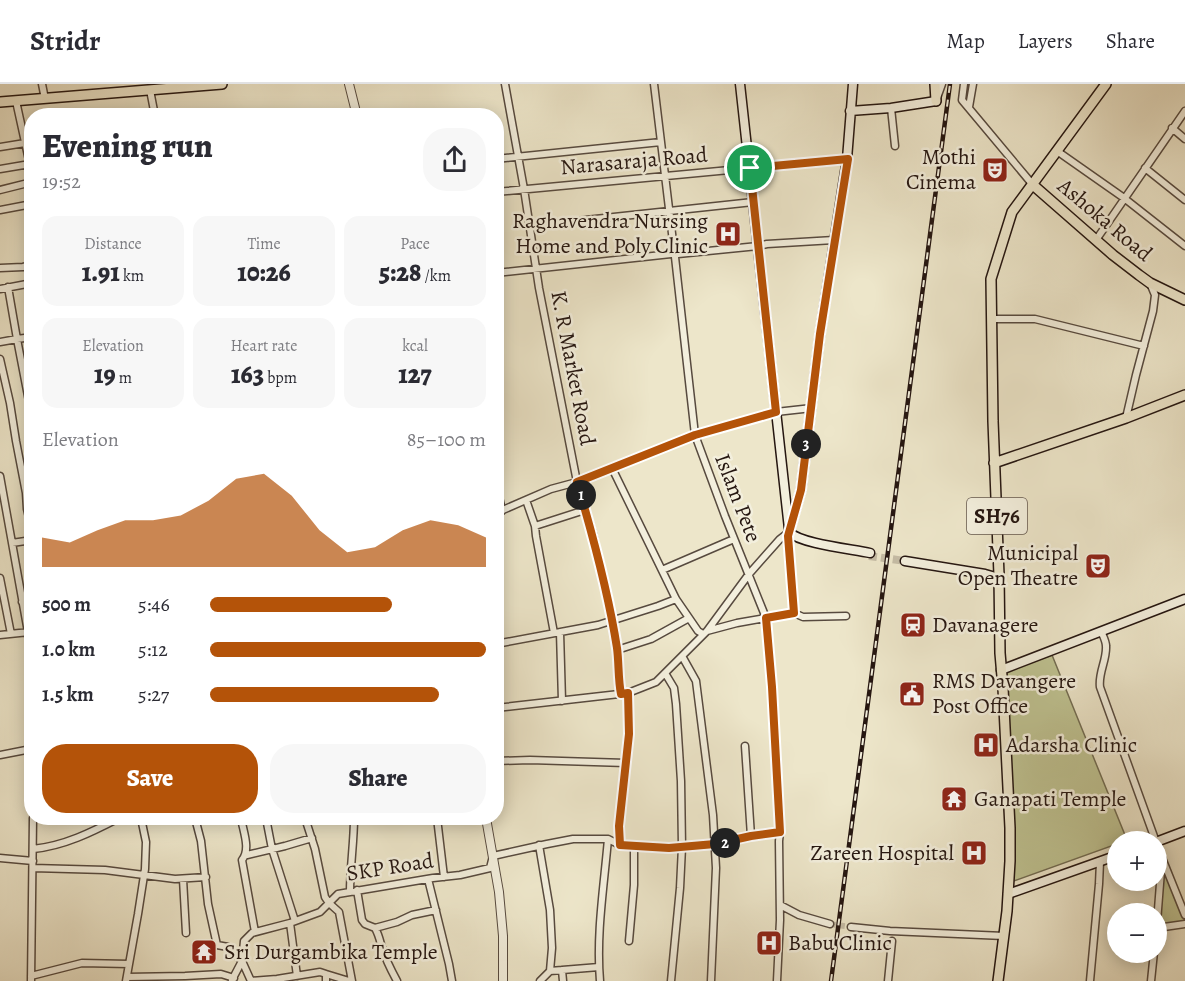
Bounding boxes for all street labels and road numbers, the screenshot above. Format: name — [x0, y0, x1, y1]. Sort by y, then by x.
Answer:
street label: Narasaraja Road — [559, 140, 709, 182]
street label: Ashoka Road — [1050, 171, 1159, 269]
street label: K. R Market Road — [543, 288, 603, 448]
street label: Islam Pete — [707, 449, 769, 547]
road number: SH76 — [967, 498, 1027, 534]
street label: SKP Road — [344, 845, 436, 889]

